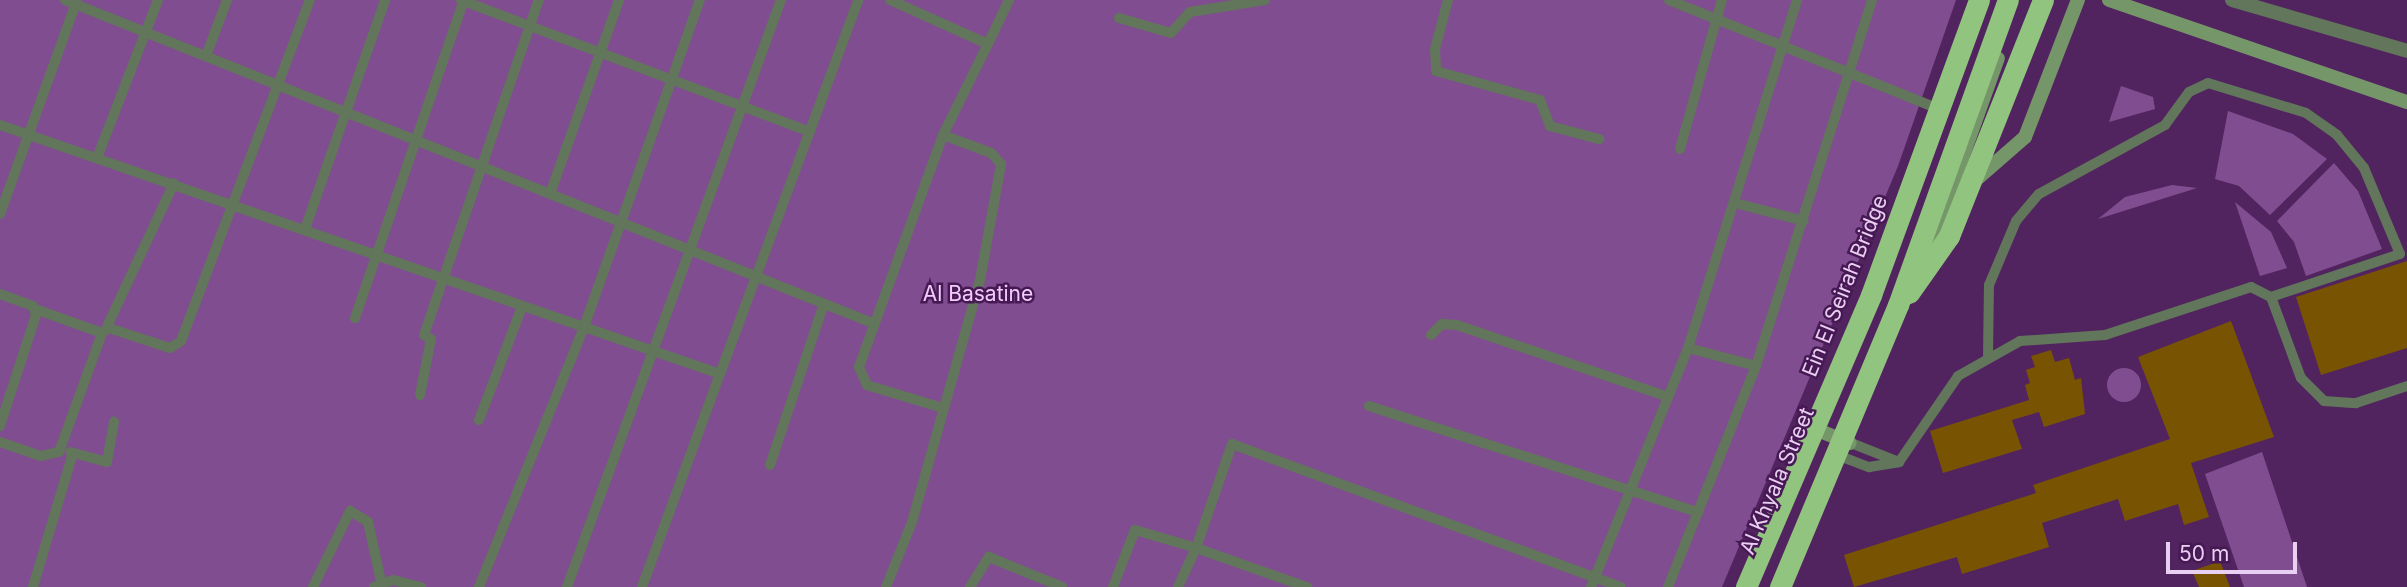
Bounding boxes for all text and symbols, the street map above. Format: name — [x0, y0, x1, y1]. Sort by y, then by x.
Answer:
street label: Ein El Seirah Bridge — [1797, 192, 1893, 380]
park label: Al Basatine — [923, 281, 1033, 307]
street label: Al Khyala Street — [1735, 404, 1819, 558]
scale bar — [2169, 528, 2300, 572]
text: 50 m — [2179, 541, 2229, 566]

